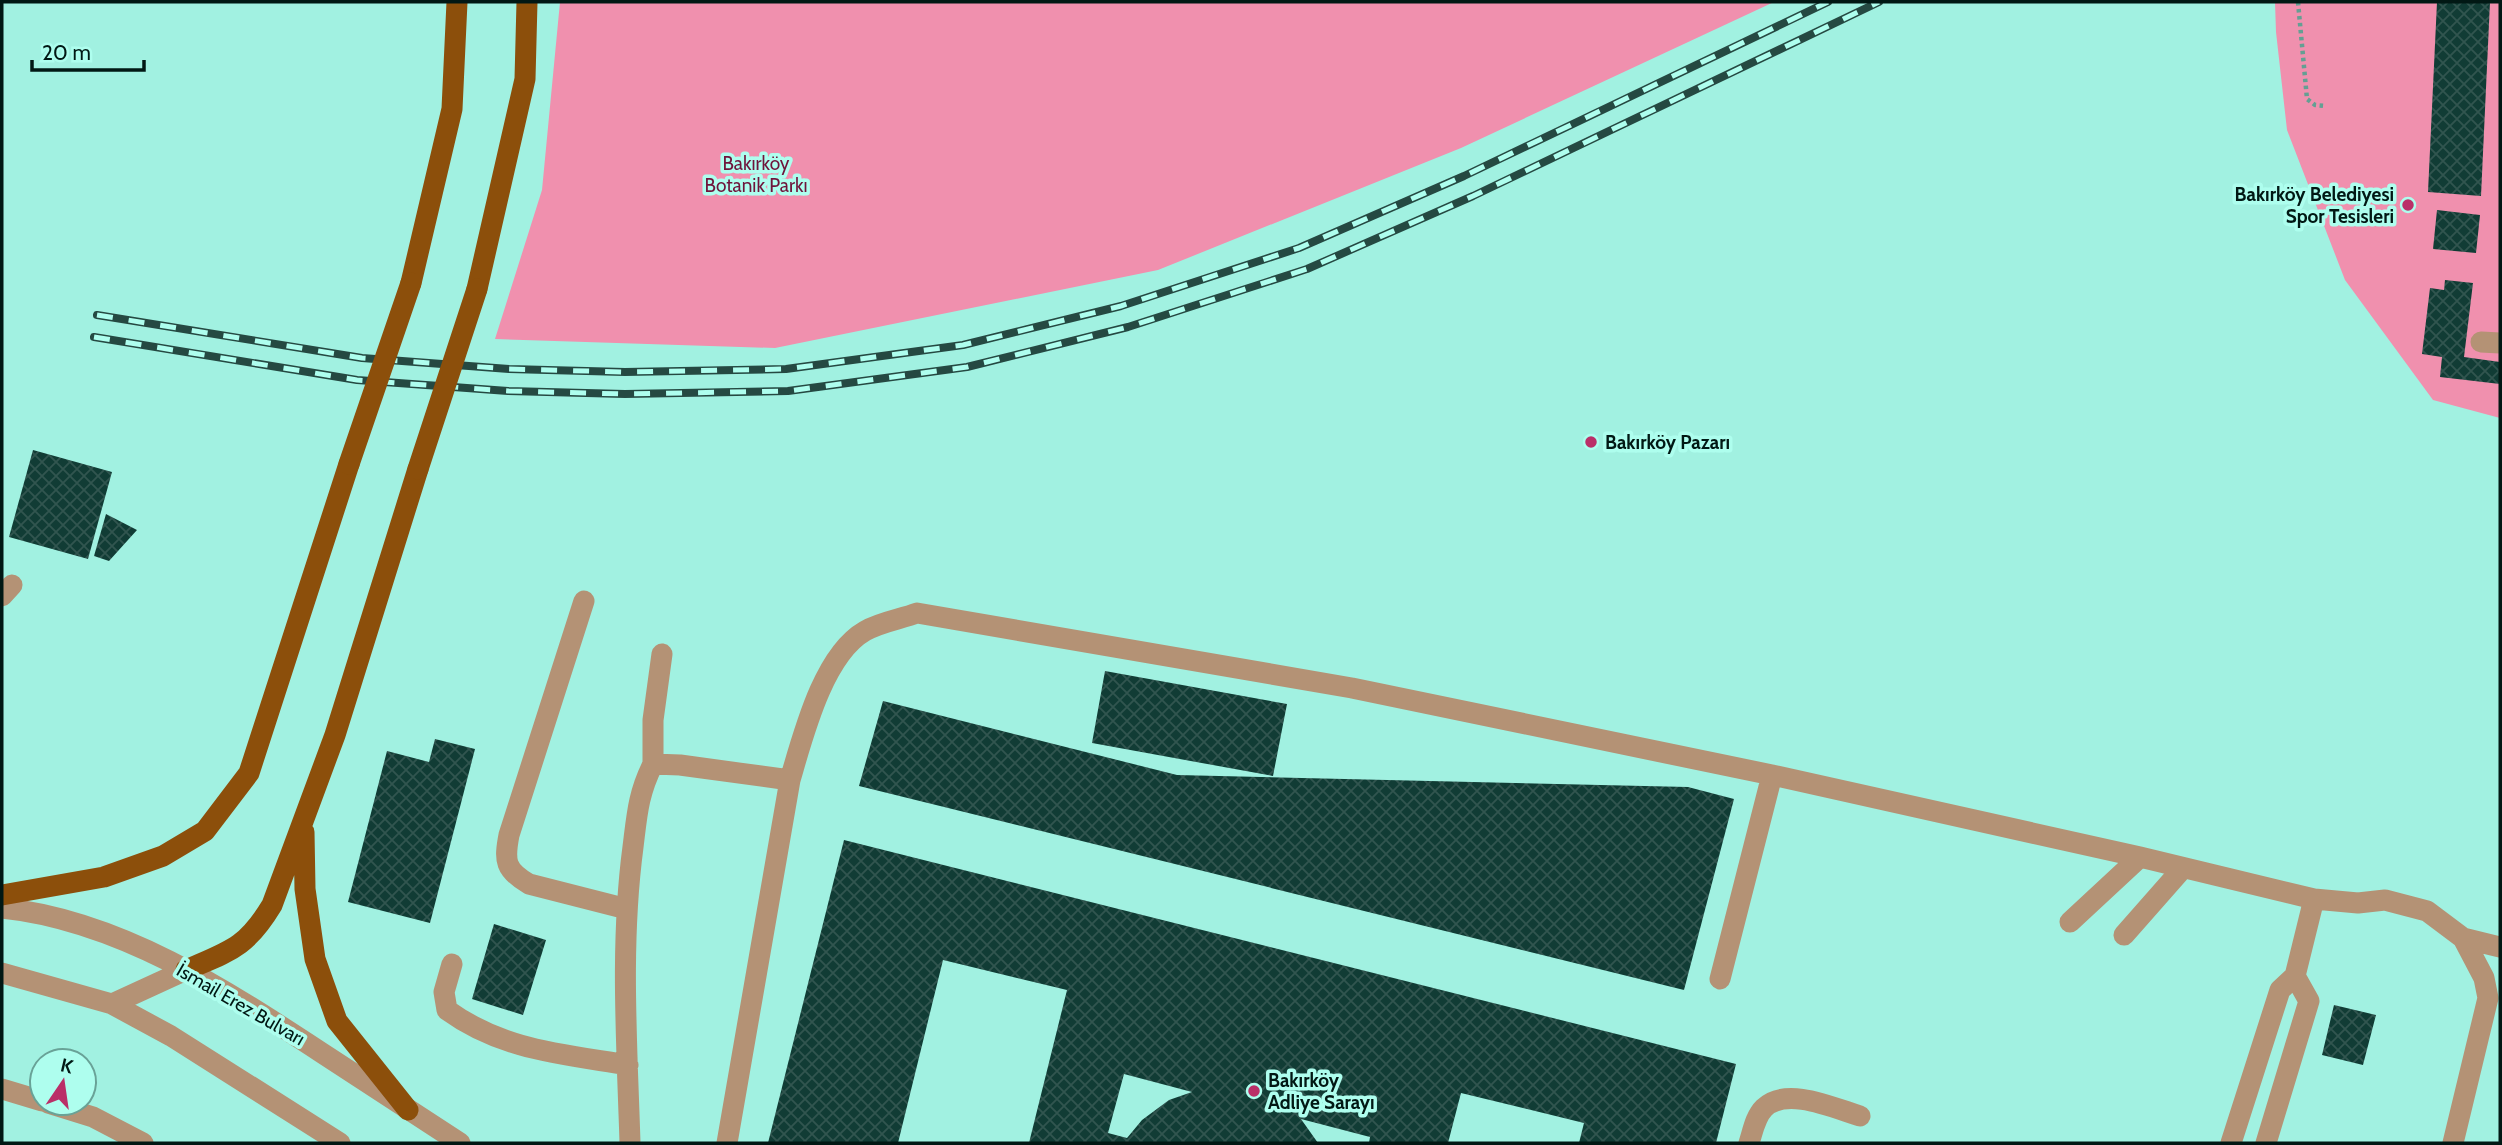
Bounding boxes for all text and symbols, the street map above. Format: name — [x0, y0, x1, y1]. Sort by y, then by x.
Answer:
scale bar — [32, 28, 144, 72]
text: 20 m — [42, 40, 91, 65]
park label: Bakırköy Botanik Parkı — [705, 152, 807, 197]
place label: Bakırköy Belediyesi Spor Tesisleri — [2235, 183, 2394, 228]
marker: Bakırköy Belediyesi Spor Tesisleri — [2400, 197, 2416, 213]
place label: Bakırköy Pazarı — [1605, 431, 1730, 454]
marker: Bakırköy Pazarı — [1583, 434, 1599, 450]
street label: İsmail Erez Bulvarı — [173, 958, 309, 1050]
north arrow — [28, 1047, 98, 1117]
text: K — [58, 1053, 75, 1078]
place label: Bakırköy Adliye Sarayı — [1268, 1069, 1375, 1114]
marker: Bakırköy Adliye Sarayı — [1246, 1083, 1262, 1099]

